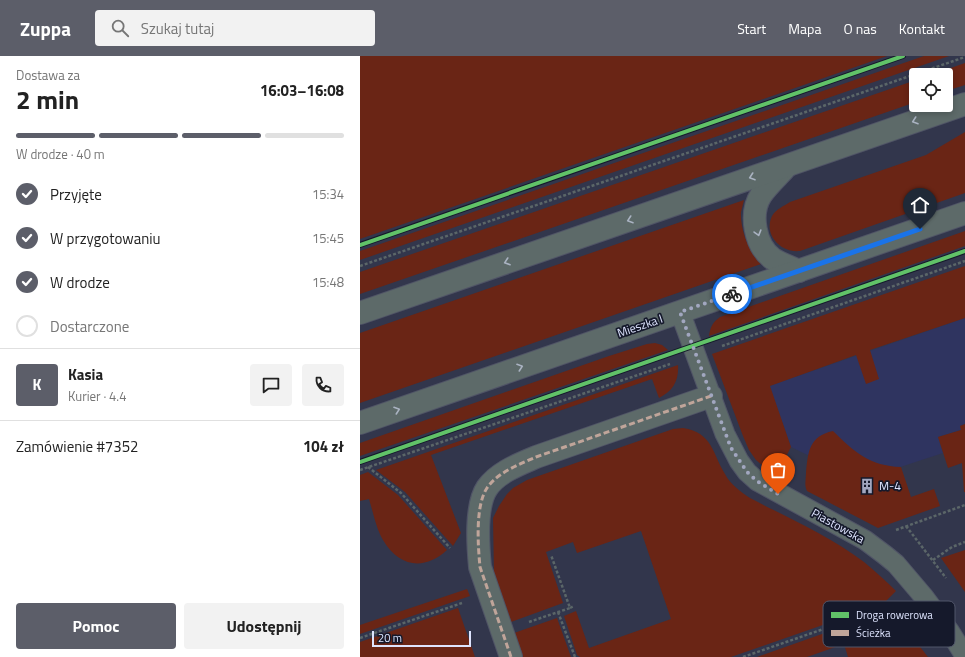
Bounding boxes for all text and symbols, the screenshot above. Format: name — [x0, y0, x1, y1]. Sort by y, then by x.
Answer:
search box — [95, 10, 375, 46]
text: Zuppa — [20, 14, 71, 43]
icon: search — [109, 17, 131, 39]
text: Szukaj tutaj — [141, 17, 214, 40]
text: Start — [737, 18, 766, 39]
text: Mapa — [788, 18, 821, 39]
text: O nas — [843, 18, 877, 39]
text: Kontakt — [899, 18, 945, 39]
text: Dostawa za — [16, 65, 80, 85]
map controls — [909, 68, 953, 112]
button: locate — [909, 68, 953, 112]
text: 16:03–16:08 — [260, 79, 344, 102]
text: 2 min — [16, 80, 79, 119]
one-way arrow — [912, 116, 919, 125]
text: W drodze · 40 m — [16, 144, 105, 164]
one-way arrow — [749, 173, 756, 181]
icon: check — [16, 183, 38, 205]
text: Przyjęte — [50, 183, 102, 206]
text: 15:34 — [312, 184, 344, 204]
pin — [903, 188, 937, 229]
icon: home — [909, 194, 931, 216]
one-way arrow — [626, 215, 633, 223]
icon: check — [16, 227, 38, 249]
text: W przygotowaniu — [50, 227, 160, 250]
text: 15:45 — [312, 228, 344, 248]
one-way arrow — [753, 230, 761, 237]
one-way arrow — [503, 258, 510, 266]
icon: check — [16, 271, 38, 293]
text: W drodze — [50, 271, 110, 294]
text: 15:48 — [312, 272, 344, 292]
courier — [712, 274, 752, 314]
icon: bike — [721, 283, 743, 305]
street label: Mieszka I — [614, 309, 665, 342]
text: Dostarczone — [50, 315, 129, 338]
text: Kasia — [68, 363, 103, 386]
button: chat — [250, 364, 292, 406]
button: phone — [302, 364, 344, 406]
one-way arrow — [516, 364, 523, 372]
text: K — [33, 373, 41, 396]
text: Kurier · 4.4 — [68, 386, 126, 406]
one-way arrow — [393, 406, 400, 415]
text: Zamówienie #7352 — [16, 435, 138, 458]
text: 104 zł — [303, 435, 344, 458]
pin — [761, 453, 795, 494]
icon: bag — [767, 459, 789, 481]
place label: M-4 — [879, 476, 901, 495]
building icon: M-4 — [858, 477, 876, 495]
street label: Piastowska — [808, 503, 868, 548]
legend — [823, 601, 955, 647]
button: Pomoc — [16, 603, 176, 649]
button: Udostępnij — [184, 603, 344, 649]
text: Droga rowerowa — [856, 607, 933, 623]
text: Ścieżka — [856, 625, 891, 641]
scale bar — [372, 629, 471, 648]
text: 20 m — [378, 630, 402, 646]

